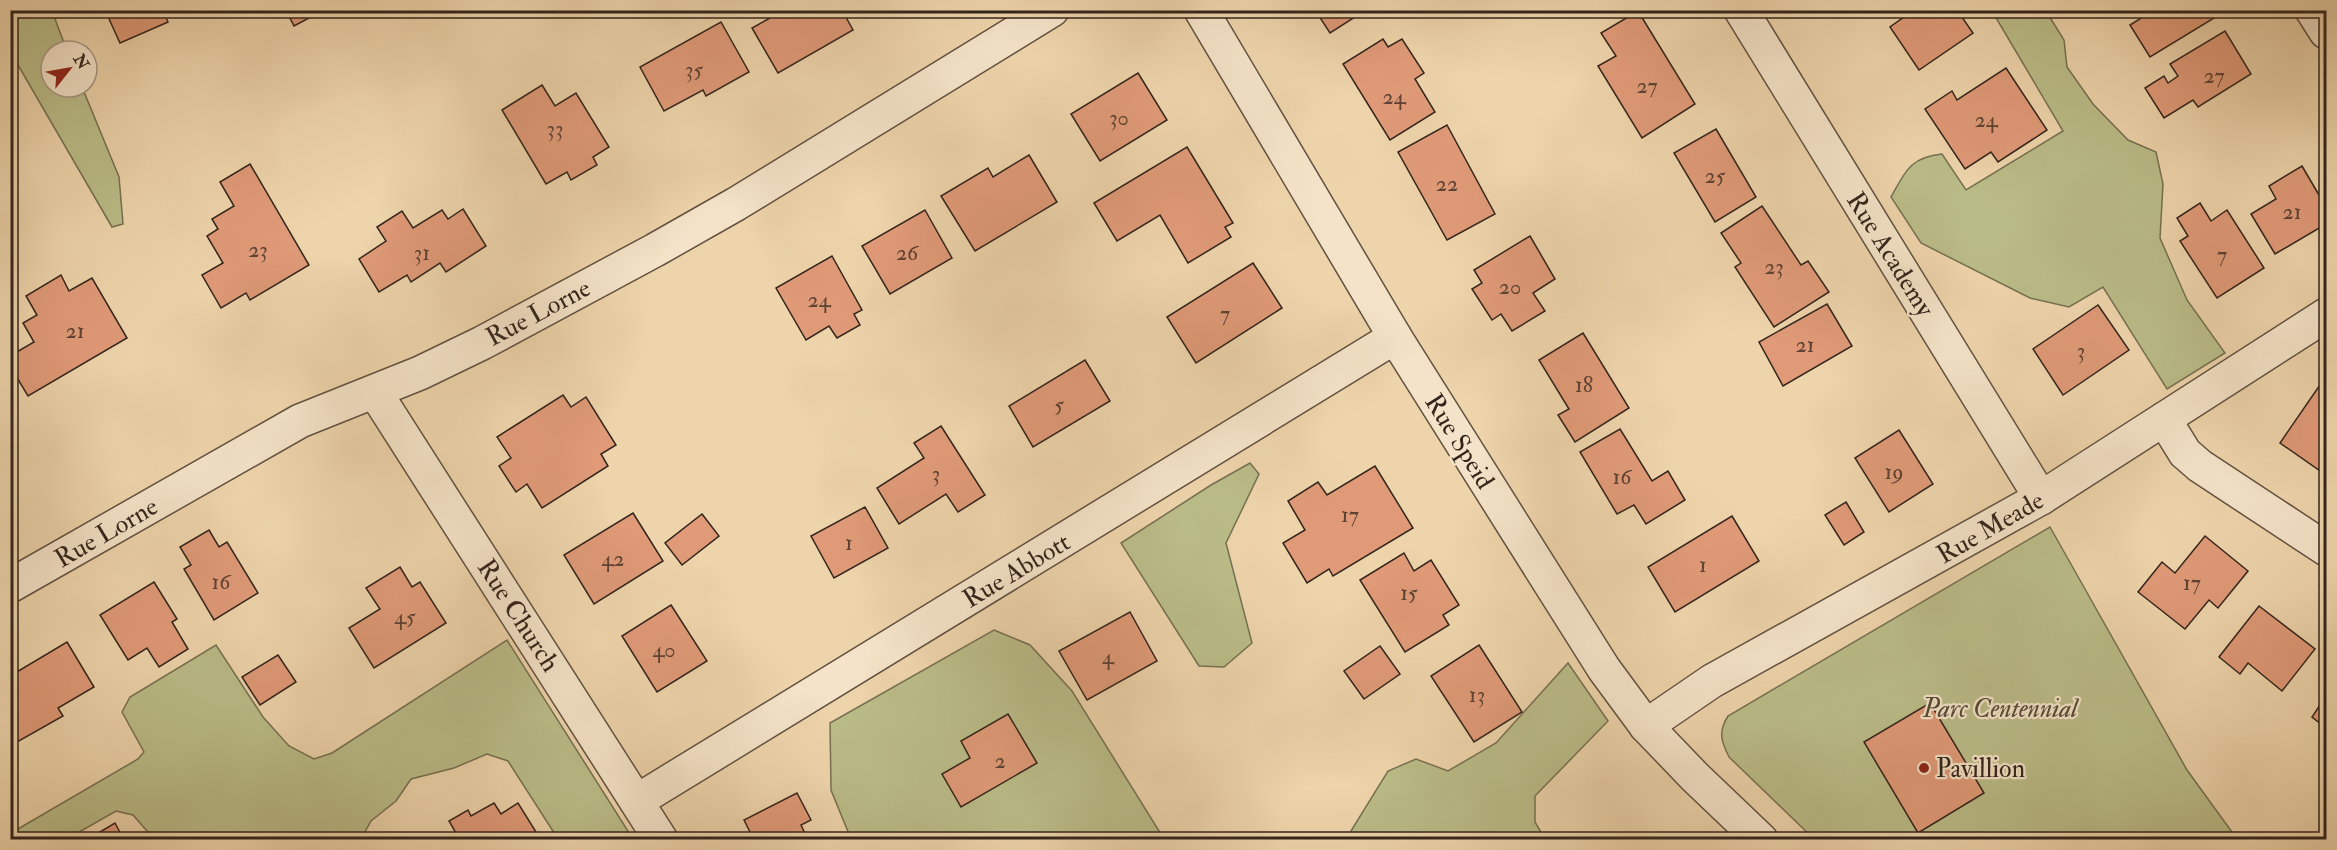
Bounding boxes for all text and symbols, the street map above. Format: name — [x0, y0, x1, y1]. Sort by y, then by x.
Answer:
north arrow — [39, 39, 99, 99]
text: N — [68, 50, 94, 74]
house number: 35 — [685, 56, 703, 84]
house number: 27 — [2203, 62, 2225, 90]
house number: 27 — [1636, 72, 1658, 100]
house number: 24 — [1382, 83, 1407, 111]
house number: 30 — [1109, 104, 1129, 132]
house number: 24 — [1974, 106, 1999, 134]
house number: 33 — [547, 115, 563, 143]
house number: 25 — [1705, 162, 1726, 190]
house number: 22 — [1436, 170, 1458, 198]
street label: Rue Academy — [1839, 186, 1941, 323]
house number: 21 — [2282, 198, 2302, 226]
house number: 23 — [248, 236, 268, 264]
house number: 31 — [414, 239, 430, 267]
house number: 26 — [896, 239, 920, 267]
house number: 7 — [2217, 241, 2227, 269]
house number: 23 — [1764, 253, 1784, 281]
street label: Rue Lorne — [481, 272, 596, 354]
house number: 20 — [1499, 273, 1521, 301]
house number: 24 — [807, 286, 832, 314]
house number: 7 — [1220, 300, 1230, 328]
house number: 21 — [65, 317, 85, 345]
house number: 21 — [1795, 331, 1815, 359]
house number: 3 — [2077, 337, 2085, 365]
house number: 18 — [1575, 371, 1593, 399]
street label: Rue Speid — [1417, 388, 1501, 496]
house number: 5 — [1054, 391, 1064, 419]
house number: 19 — [1884, 458, 1904, 486]
house number: 3 — [932, 460, 940, 488]
house number: 16 — [1613, 463, 1633, 491]
street label: Rue Meade — [1931, 484, 2050, 571]
street label: Rue Lorne — [49, 491, 164, 575]
house number: 17 — [1341, 501, 1359, 529]
street label: Rue Abbott — [957, 526, 1076, 615]
house number: 1 — [845, 529, 853, 557]
house number: 42 — [601, 545, 625, 573]
house number: 1 — [1699, 551, 1707, 579]
street label: Rue Church — [470, 553, 567, 678]
house number: 16 — [212, 568, 232, 596]
house number: 17 — [2183, 569, 2201, 597]
house number: 15 — [1400, 579, 1418, 607]
house number: 45 — [394, 603, 416, 631]
house number: 40 — [652, 636, 676, 664]
house number: 4 — [1102, 643, 1115, 671]
house number: 13 — [1469, 681, 1485, 709]
park label: Parc Centennial — [1922, 693, 2079, 725]
house number: 2 — [994, 747, 1006, 775]
place label: Pavillion — [1936, 753, 2025, 785]
marker: Pavillion — [1917, 761, 1931, 775]

